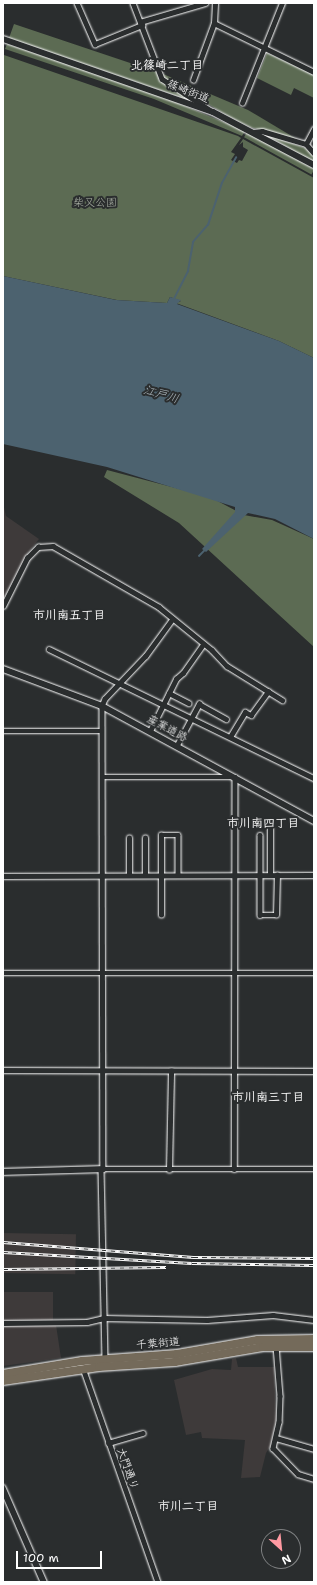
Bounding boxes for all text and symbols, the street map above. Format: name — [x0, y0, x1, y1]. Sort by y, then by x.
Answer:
district label: 北篠崎二丁目 — [131, 59, 203, 73]
street label: 篠崎街道 — [165, 78, 211, 106]
park label: 柴又公園 — [73, 196, 117, 210]
water label: 江戸川 — [142, 383, 180, 407]
district label: 市川南五丁目 — [33, 609, 105, 623]
street label: 産業道路 — [144, 713, 190, 745]
district label: 市川南四丁目 — [227, 817, 299, 831]
district label: 市川南三丁目 — [232, 1091, 304, 1105]
street label: 千葉街道 — [136, 1336, 180, 1352]
street label: 大門通り — [113, 1446, 141, 1492]
district label: 市川二丁目 — [158, 1500, 218, 1514]
north arrow — [261, 1529, 301, 1569]
scale bar — [18, 1543, 104, 1569]
text: 100 m — [23, 1550, 59, 1566]
text: N — [279, 1551, 294, 1568]

